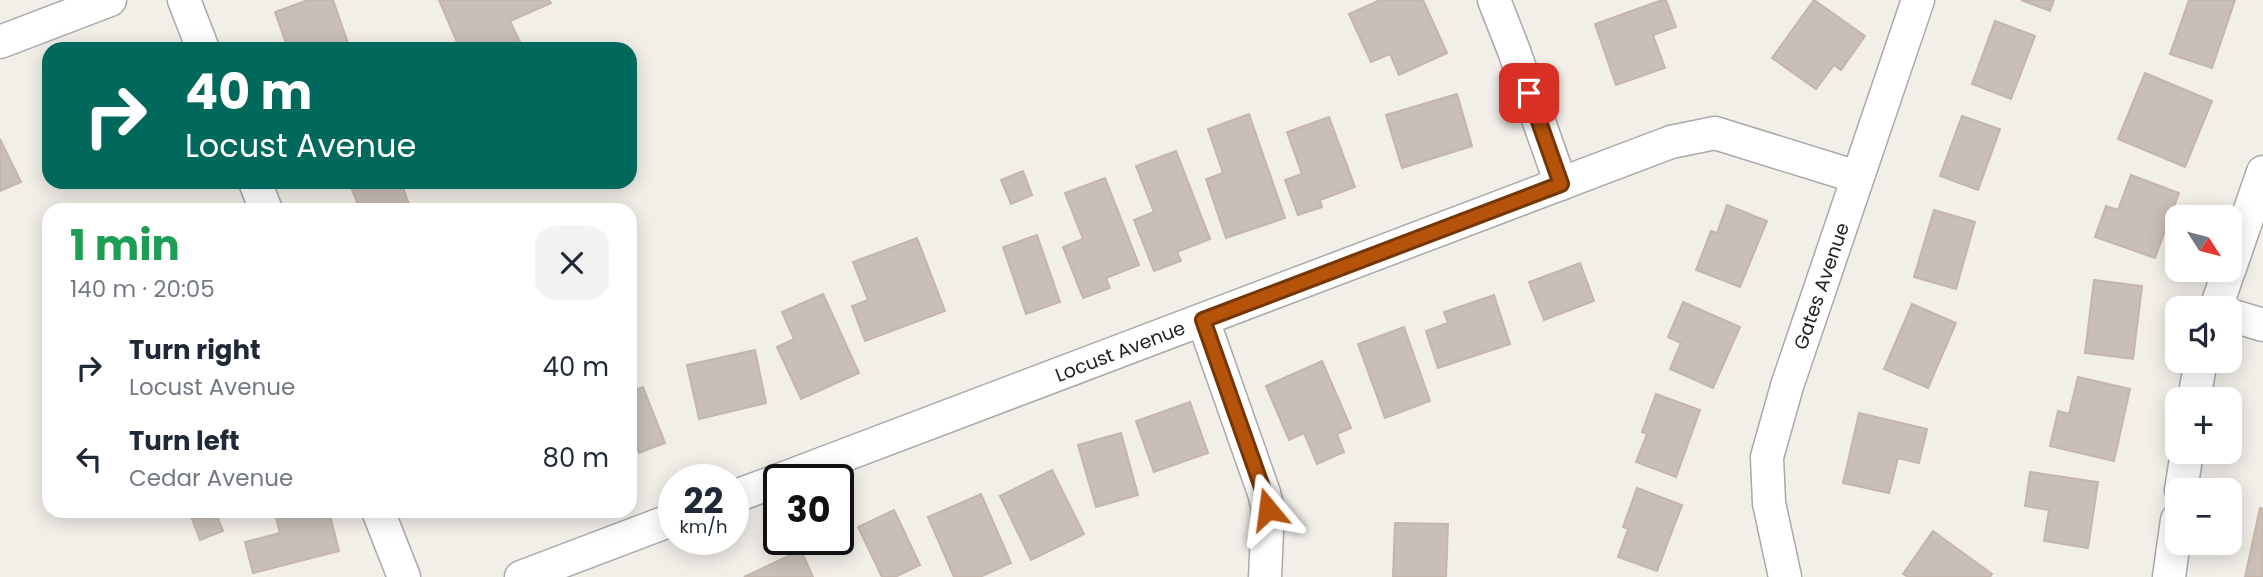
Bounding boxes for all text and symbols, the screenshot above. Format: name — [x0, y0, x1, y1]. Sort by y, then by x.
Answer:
text: 40 m — [185, 58, 312, 126]
pin — [1499, 63, 1559, 123]
icon: right — [70, 70, 161, 161]
icon: arrive — [1510, 74, 1548, 112]
text: Locust Avenue — [185, 123, 416, 168]
north arrow — [2165, 205, 2242, 282]
map controls — [2165, 205, 2242, 555]
text: 1 min — [70, 216, 180, 275]
street label: Gates Avenue — [1787, 219, 1856, 353]
button: close — [535, 226, 609, 300]
text: 140 m · 20:05 — [70, 273, 215, 305]
button: sound — [2165, 296, 2242, 373]
street label: Locust Avenue — [1051, 314, 1189, 389]
text: Turn right — [129, 332, 261, 368]
icon: right — [70, 349, 108, 387]
text: 40 m — [543, 349, 609, 385]
text: Locust Avenue — [129, 371, 295, 403]
button: + — [2165, 387, 2242, 464]
text: Turn left — [129, 423, 240, 459]
icon: left — [70, 440, 108, 478]
text: 80 m — [543, 440, 609, 476]
text: Cedar Avenue — [129, 462, 293, 494]
speed limit sign: 30 — [763, 464, 854, 555]
position arrow — [1231, 472, 1305, 546]
text: 22 — [684, 476, 723, 525]
button: − — [2165, 478, 2242, 555]
text: km/h — [680, 514, 727, 539]

